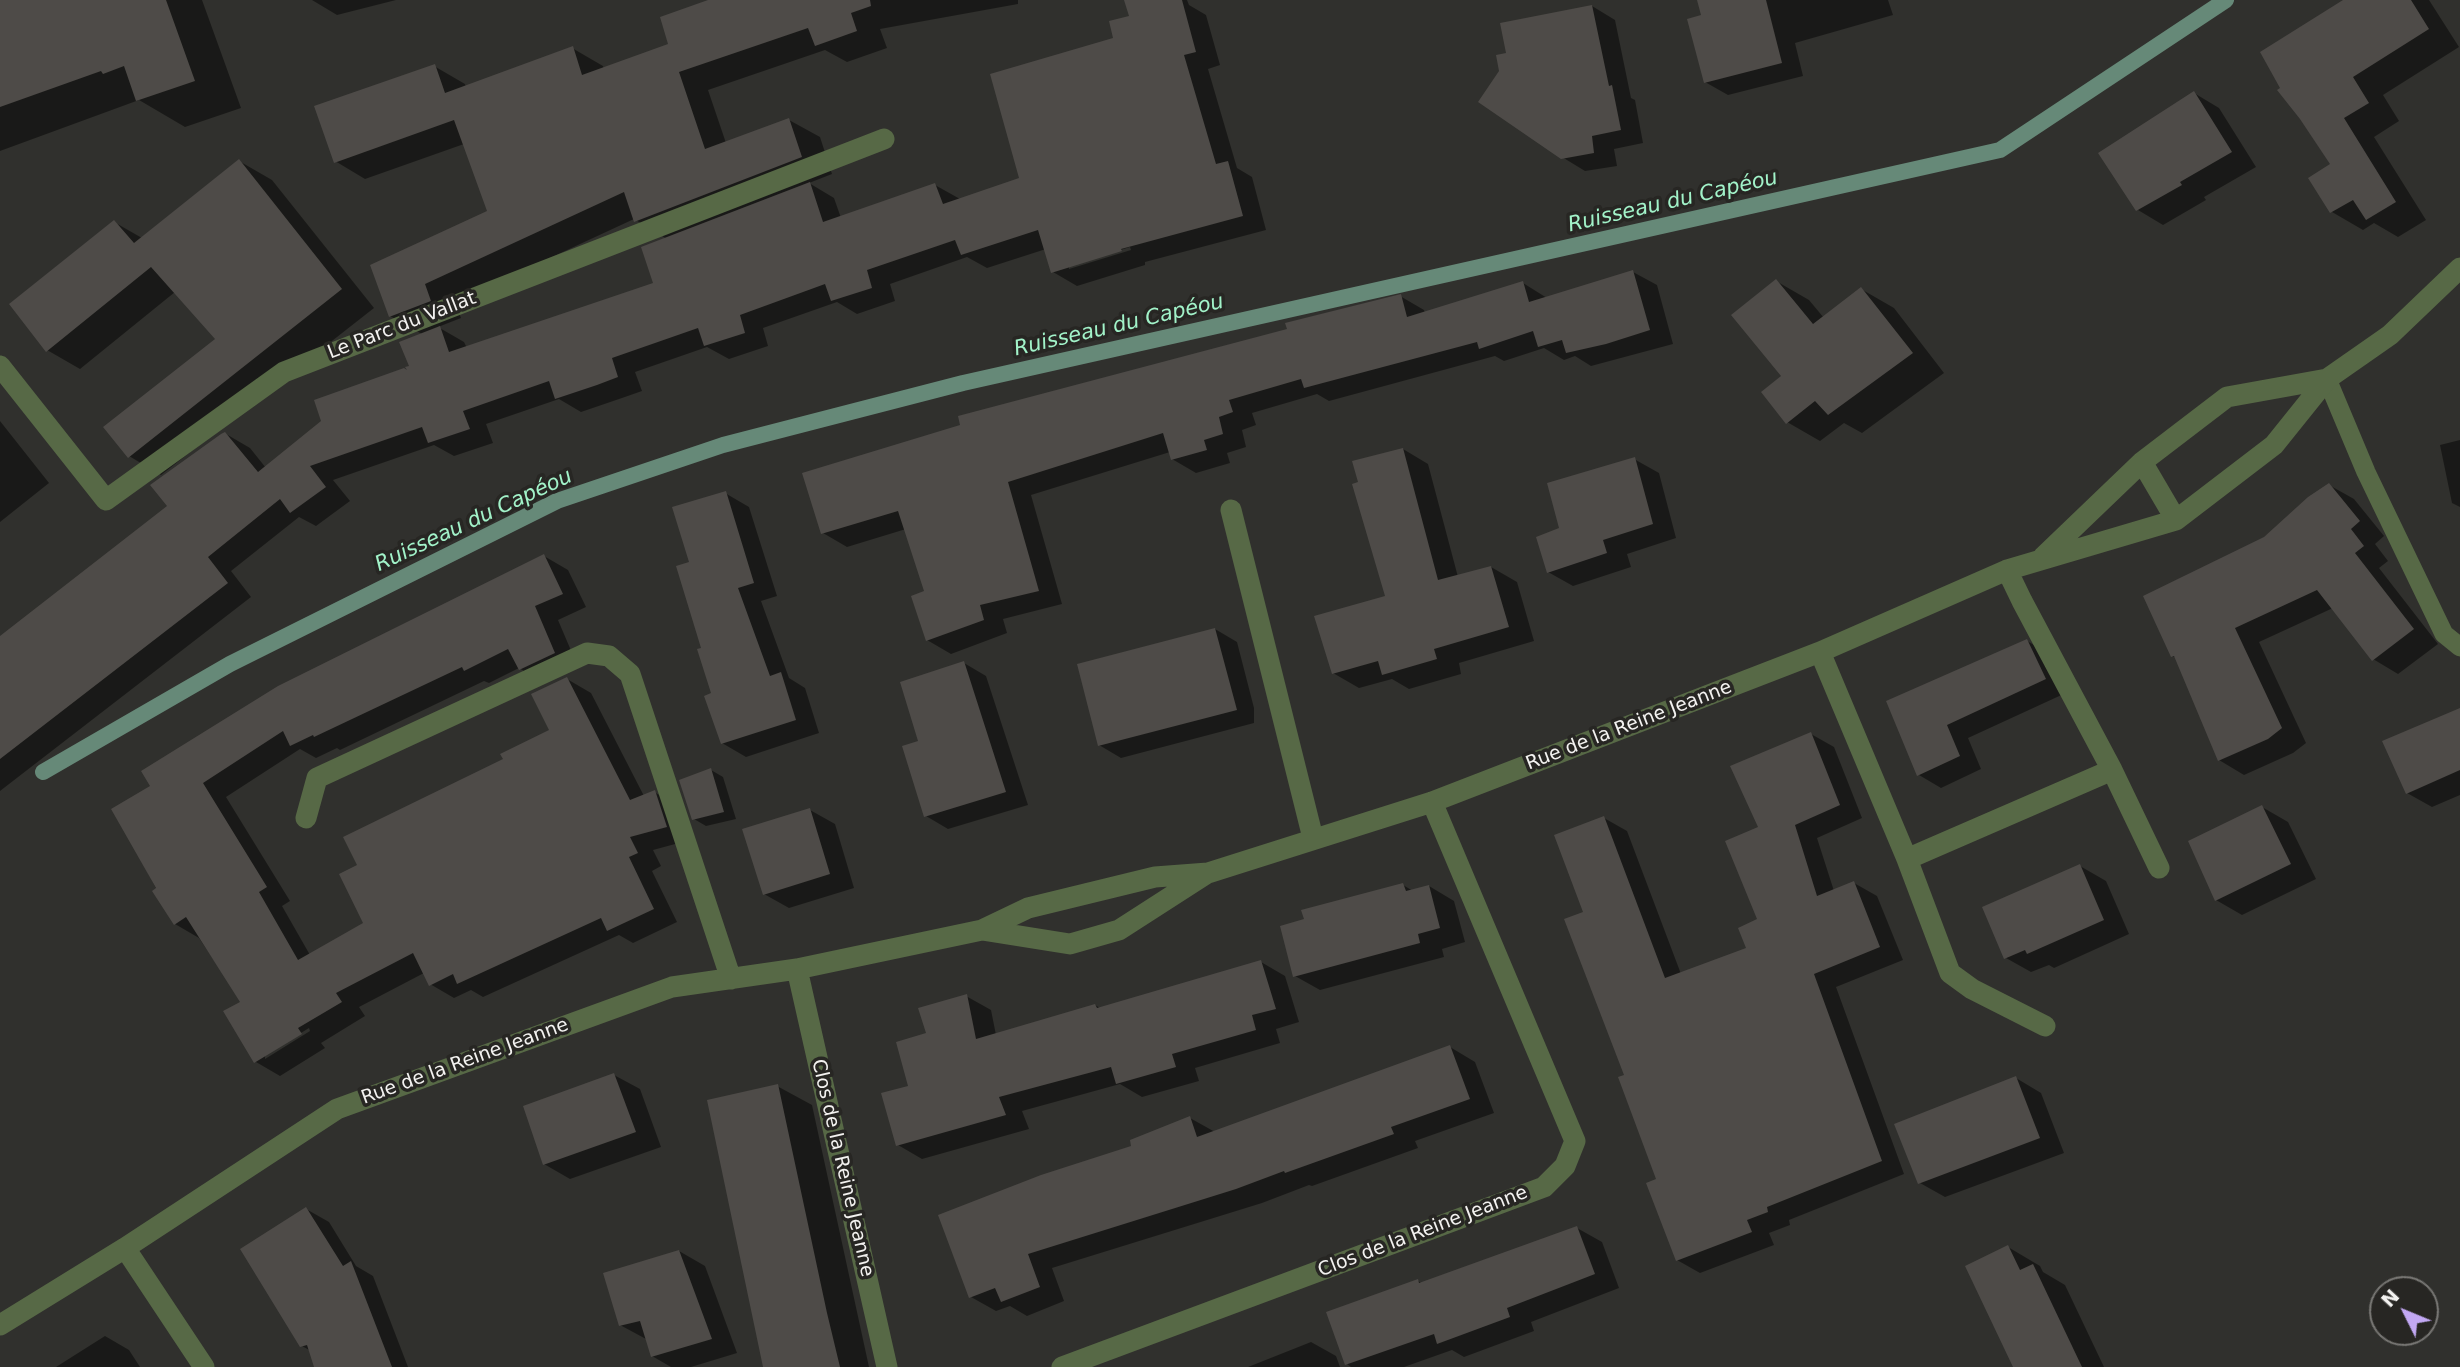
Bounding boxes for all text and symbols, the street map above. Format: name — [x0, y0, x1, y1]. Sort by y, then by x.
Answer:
water label: Ruisseau du Capéou — [1566, 166, 1780, 238]
street label: Le Parc du Vallat — [325, 287, 479, 365]
water label: Ruisseau du Capéou — [1012, 290, 1226, 362]
water label: Ruisseau du Capéou — [371, 464, 577, 578]
street label: Rue de la Reine Jeanne — [1523, 676, 1735, 776]
street label: Rue de la Reine Jeanne — [358, 1014, 572, 1110]
street label: Clos de la Reine Jeanne — [806, 1057, 878, 1279]
street label: Clos de la Reine Jeanne — [1315, 1181, 1531, 1283]
north arrow — [2369, 1276, 2439, 1346]
text: N — [2377, 1285, 2404, 1311]

